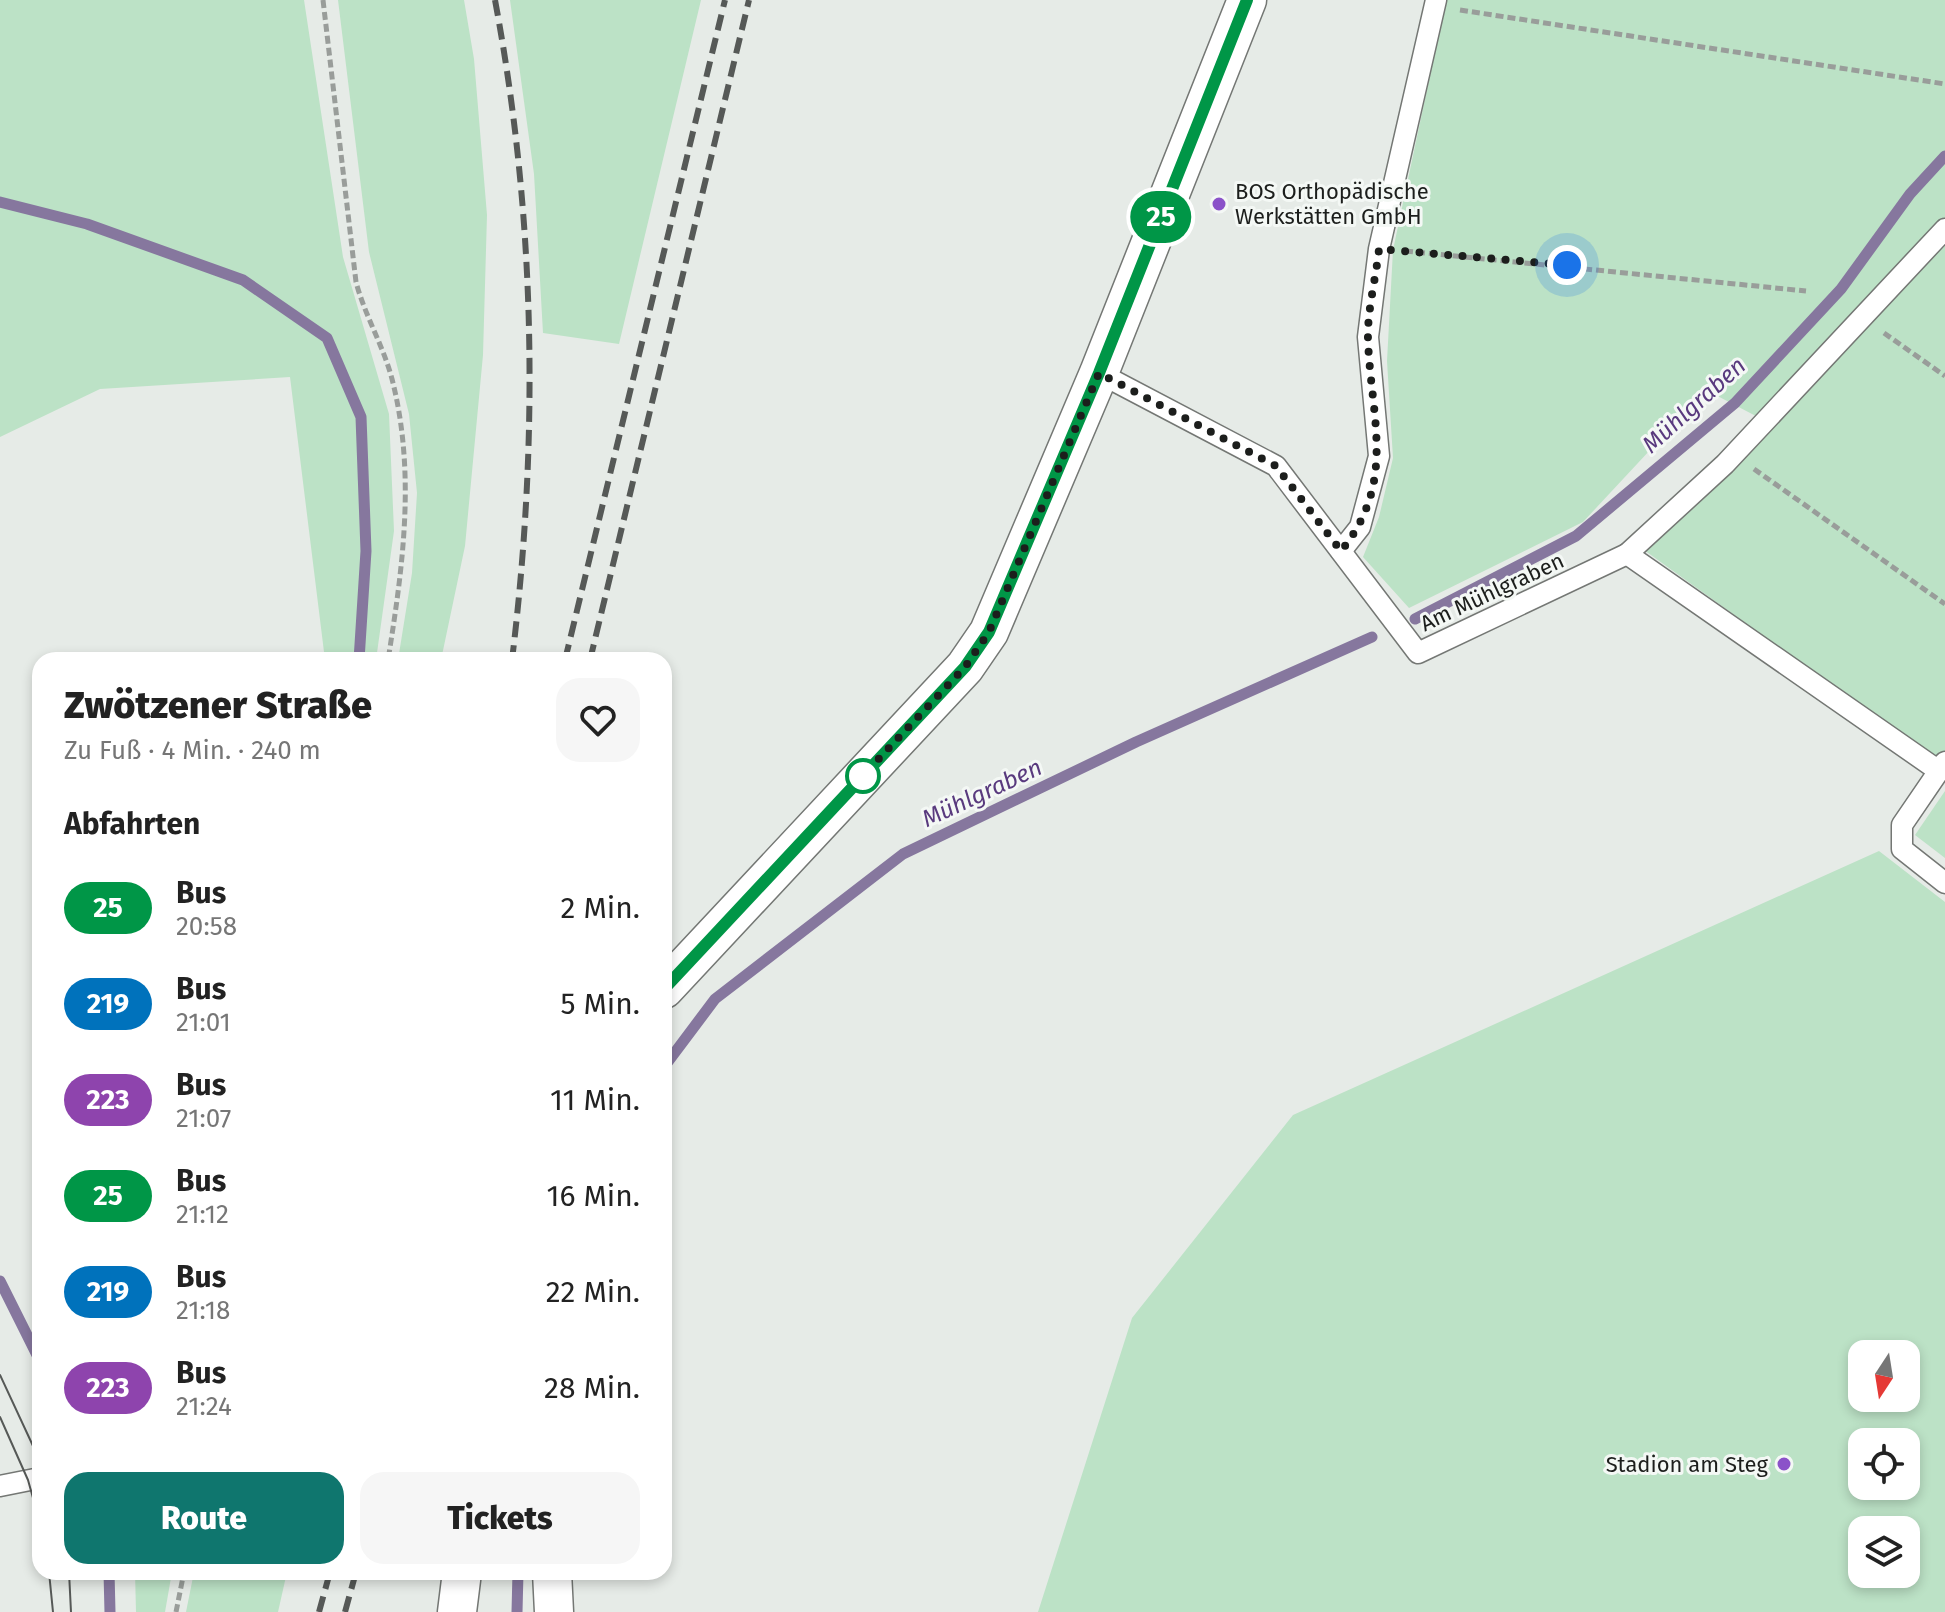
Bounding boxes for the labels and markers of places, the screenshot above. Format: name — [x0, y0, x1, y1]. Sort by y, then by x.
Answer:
place label: BOS Orthopädische Werkstätten GmbH — [1235, 178, 1429, 230]
marker: BOS Orthopädische Werkstätten GmbH — [1210, 195, 1228, 213]
unlabelled marker — [846, 759, 880, 793]
place label: Stadion am Steg — [1606, 1451, 1769, 1478]
marker: Stadion am Steg — [1775, 1455, 1793, 1473]

